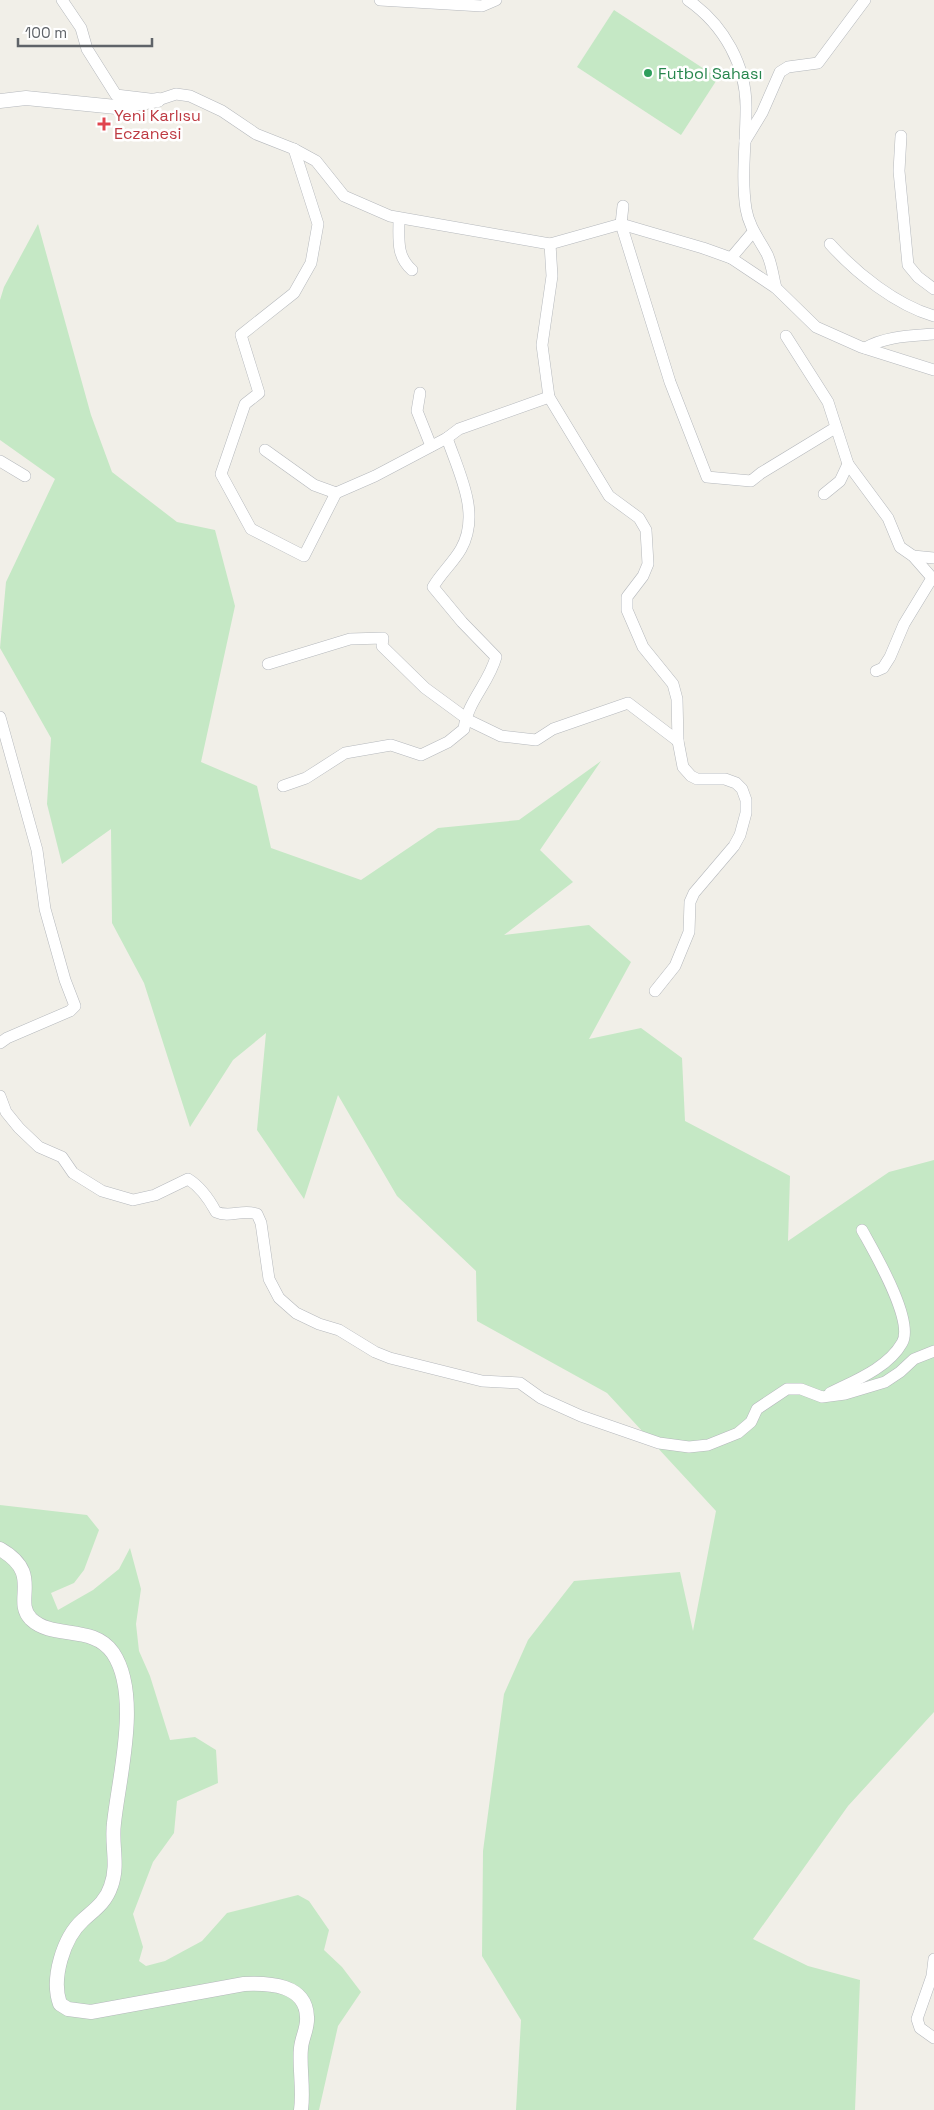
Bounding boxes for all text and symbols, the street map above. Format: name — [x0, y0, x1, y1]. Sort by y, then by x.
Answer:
scale bar — [18, 15, 151, 47]
text: 100 m — [25, 23, 67, 42]
place label: Futbol Sahası — [658, 63, 762, 84]
marker: Futbol Sahası — [642, 67, 654, 79]
place label: Yeni Karlısu Eczanesi — [114, 105, 201, 144]
marker: Yeni Karlısu Eczanesi — [98, 118, 110, 130]

